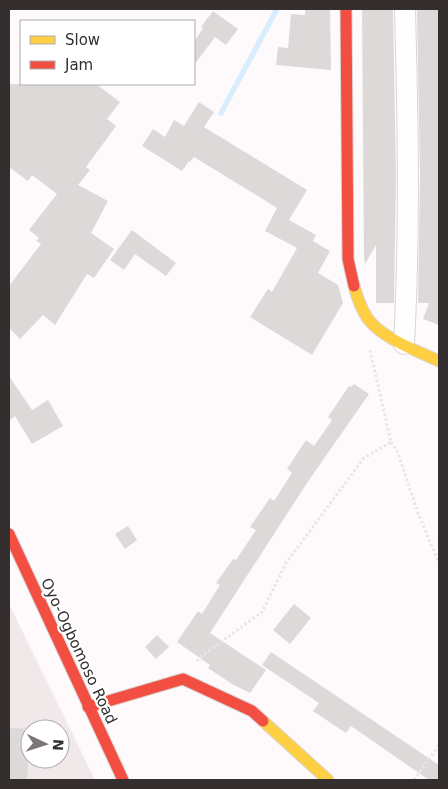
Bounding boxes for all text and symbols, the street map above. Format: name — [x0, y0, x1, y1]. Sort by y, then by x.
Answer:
legend — [20, 20, 195, 85]
text: Slow — [65, 31, 100, 49]
text: Jam — [64, 56, 93, 74]
street label: Oyo-Ogbomoso Road — [37, 575, 121, 727]
north arrow — [20, 719, 70, 769]
text: N — [50, 739, 66, 751]

